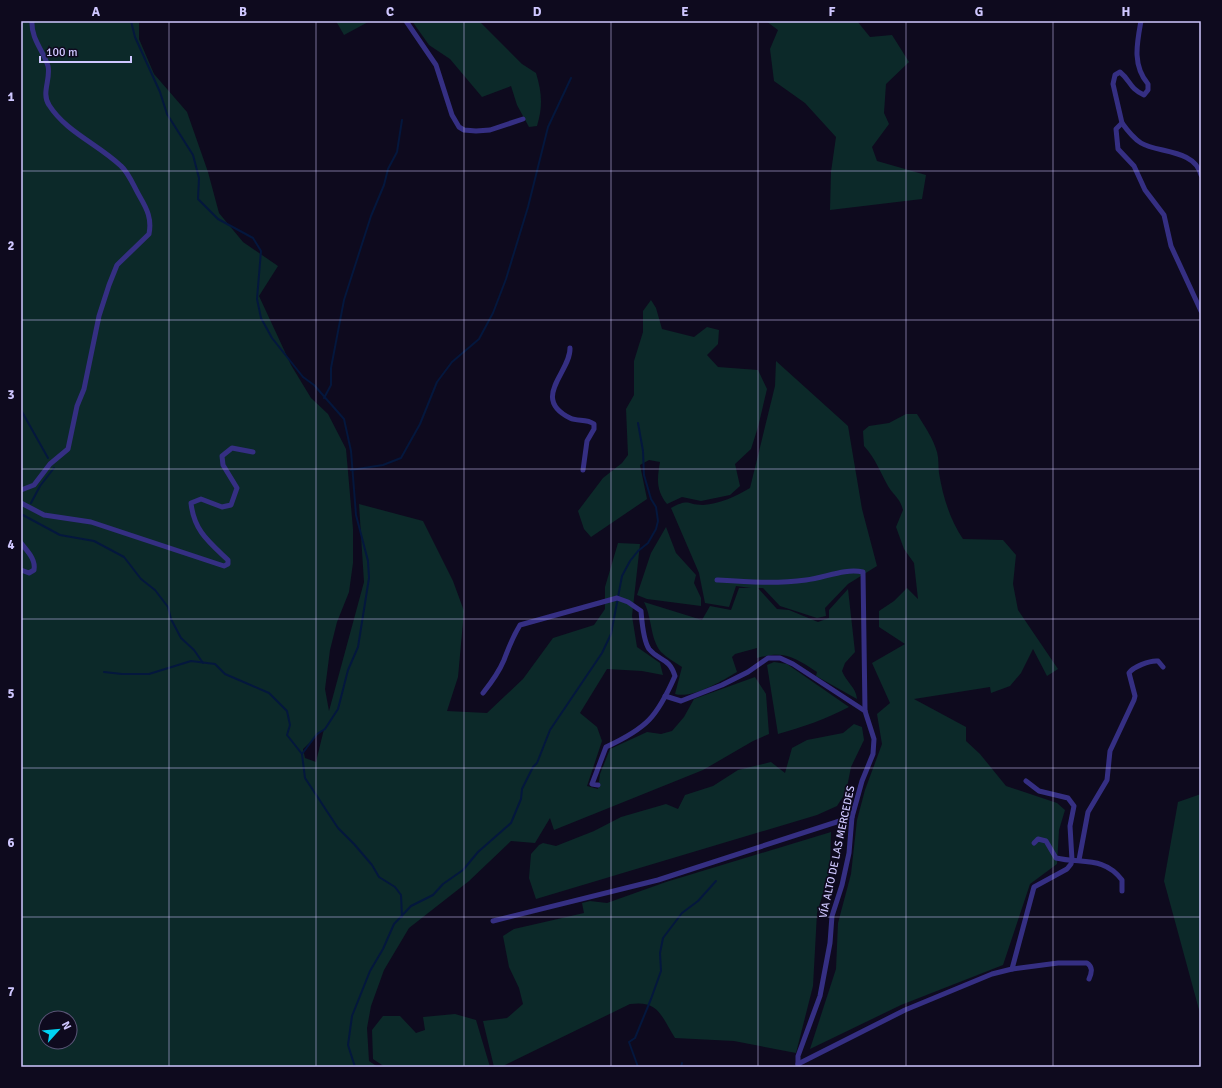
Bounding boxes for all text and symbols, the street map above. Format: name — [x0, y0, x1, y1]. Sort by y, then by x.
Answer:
text: A — [92, 4, 101, 20]
text: B — [239, 4, 247, 20]
text: C — [386, 4, 394, 20]
text: D — [533, 4, 542, 20]
text: E — [681, 4, 689, 20]
text: F — [829, 4, 836, 20]
text: G — [975, 4, 983, 20]
text: H — [1122, 4, 1130, 20]
scale bar — [40, 38, 131, 64]
text: 100 m — [46, 45, 78, 60]
text: 1 — [7, 89, 15, 105]
text: 2 — [7, 238, 15, 254]
text: 3 — [7, 387, 15, 403]
text: 4 — [7, 537, 15, 553]
text: 5 — [7, 686, 15, 702]
street label: VÍA ALTO DE LAS MERCEDES — [816, 784, 857, 920]
text: 6 — [7, 835, 15, 851]
text: 7 — [7, 984, 15, 1000]
north arrow — [38, 1010, 78, 1050]
text: N — [59, 1019, 74, 1032]

